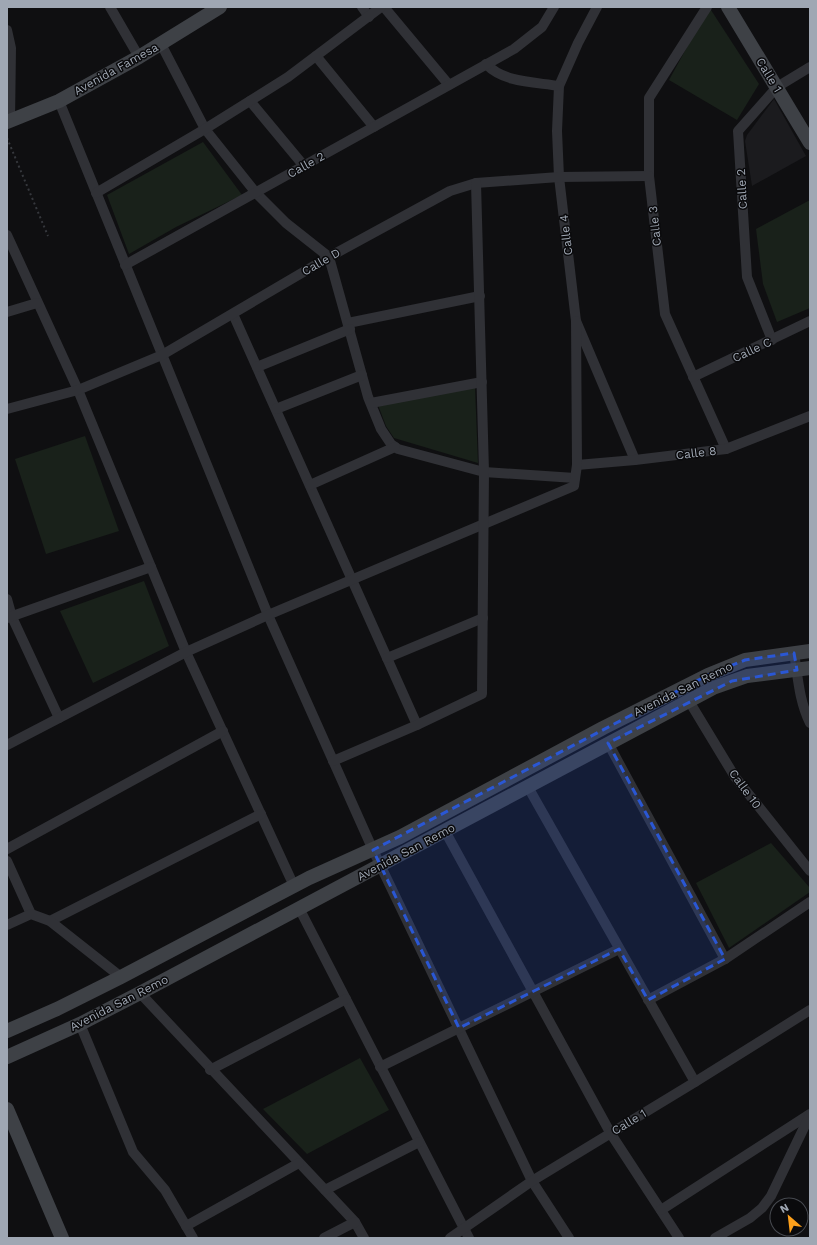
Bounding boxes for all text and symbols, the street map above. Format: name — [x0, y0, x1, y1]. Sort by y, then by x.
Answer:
street label: Avenida Famesa — [71, 40, 161, 98]
street label: Calle 1 — [753, 55, 785, 95]
street label: Calle 2 — [285, 149, 327, 181]
street label: Calle 2 — [734, 168, 750, 210]
street label: Calle 3 — [646, 205, 664, 247]
street label: Calle 4 — [557, 214, 575, 256]
street label: Calle D — [299, 245, 343, 279]
street label: Calle C — [730, 335, 774, 365]
street label: Calle 8 — [675, 444, 717, 462]
street label: Avenida San Remo — [631, 659, 735, 719]
street label: Calle 10 — [726, 767, 764, 811]
street label: Avenida San Remo — [355, 820, 457, 884]
street label: Avenida San Remo — [67, 972, 171, 1034]
street label: Calle 1 — [609, 1106, 649, 1138]
north arrow — [769, 1197, 809, 1237]
text: N — [778, 1201, 791, 1216]

